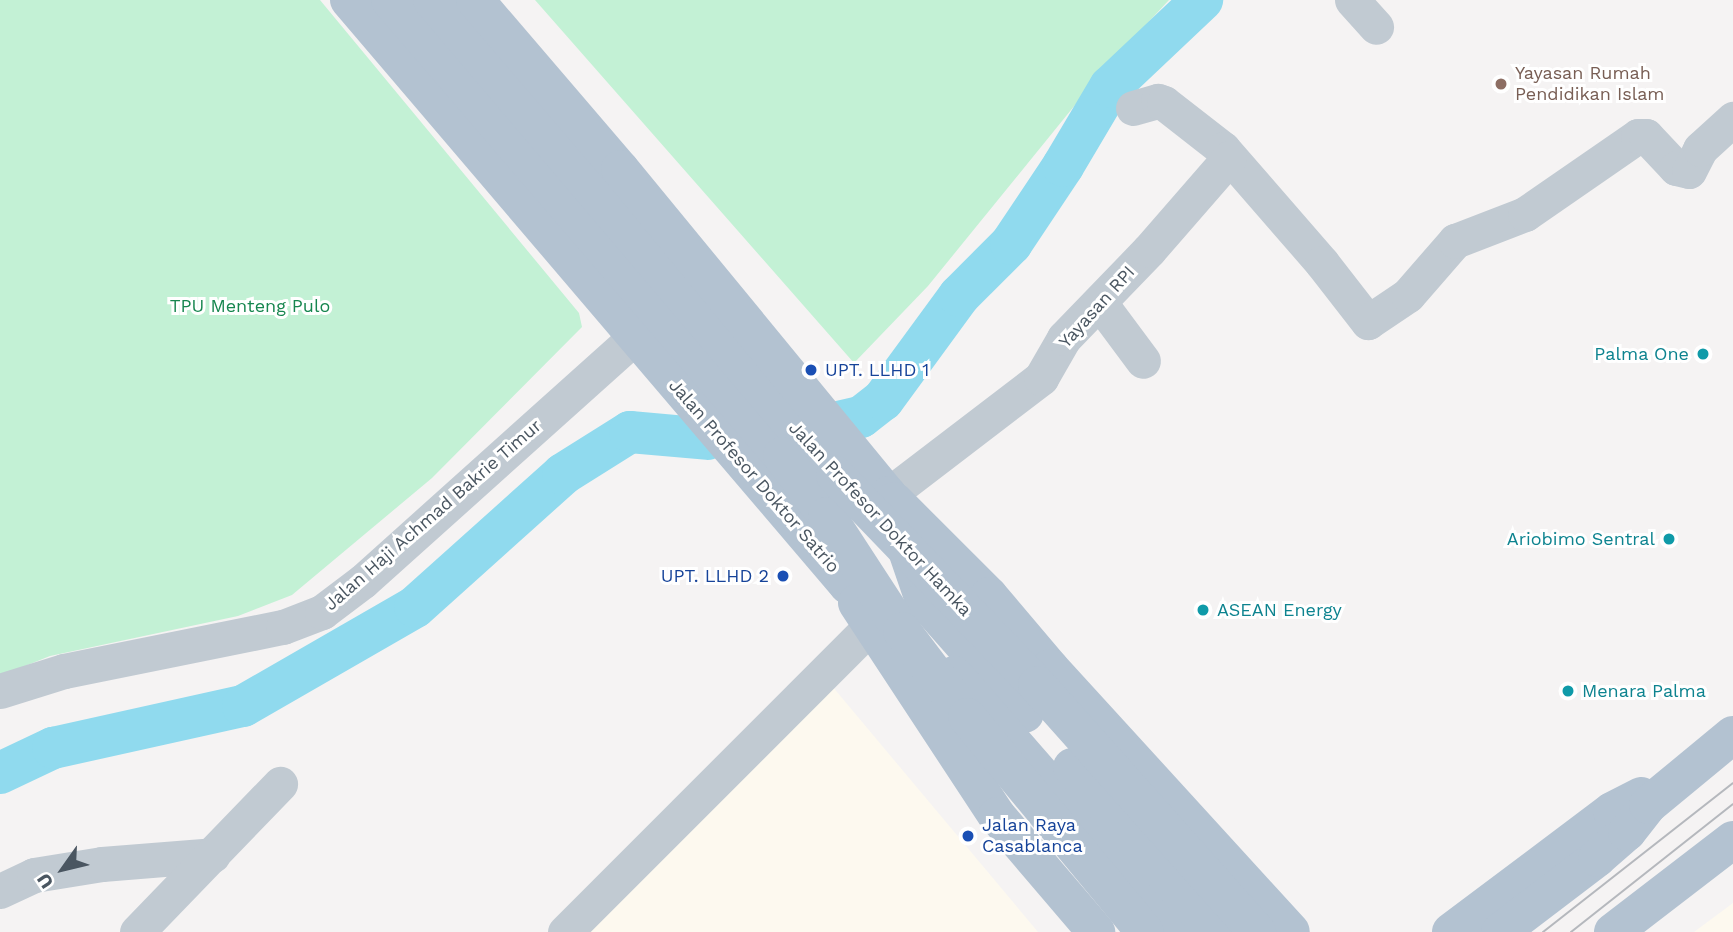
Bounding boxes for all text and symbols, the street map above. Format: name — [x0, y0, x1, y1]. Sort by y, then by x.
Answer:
place label: Yayasan Rumah Pendidikan Islam — [1515, 63, 1664, 106]
marker: Yayasan Rumah Pendidikan Islam — [1493, 76, 1509, 92]
street label: Yayasan RPI — [1055, 262, 1139, 352]
park label: TPU Menteng Pulo — [170, 295, 330, 317]
place label: Palma One — [1594, 343, 1689, 365]
marker: Palma One — [1695, 346, 1711, 362]
place label: UPT. LLHD 1 — [825, 359, 930, 381]
marker: UPT. LLHD 1 — [803, 362, 819, 378]
street label: Jalan Profesor Doktor Satrio — [664, 375, 844, 577]
street label: Jalan Haji Achmad Bakrie Timur — [320, 415, 546, 615]
street label: Jalan Profesor Doktor Hamka — [784, 417, 976, 621]
place label: Ariobimo Sentral — [1507, 528, 1655, 550]
marker: Ariobimo Sentral — [1661, 531, 1677, 547]
place label: UPT. LLHD 2 — [661, 565, 769, 587]
marker: UPT. LLHD 2 — [775, 568, 791, 584]
place label: ASEAN Energy — [1217, 599, 1342, 621]
marker: ASEAN Energy — [1195, 602, 1211, 618]
place label: Menara Palma — [1582, 680, 1706, 702]
marker: Menara Palma — [1560, 683, 1576, 699]
place label: Jalan Raya Casablanca — [982, 815, 1083, 858]
marker: Jalan Raya Casablanca — [960, 828, 976, 844]
north arrow — [28, 834, 98, 904]
text: U — [32, 869, 58, 893]

